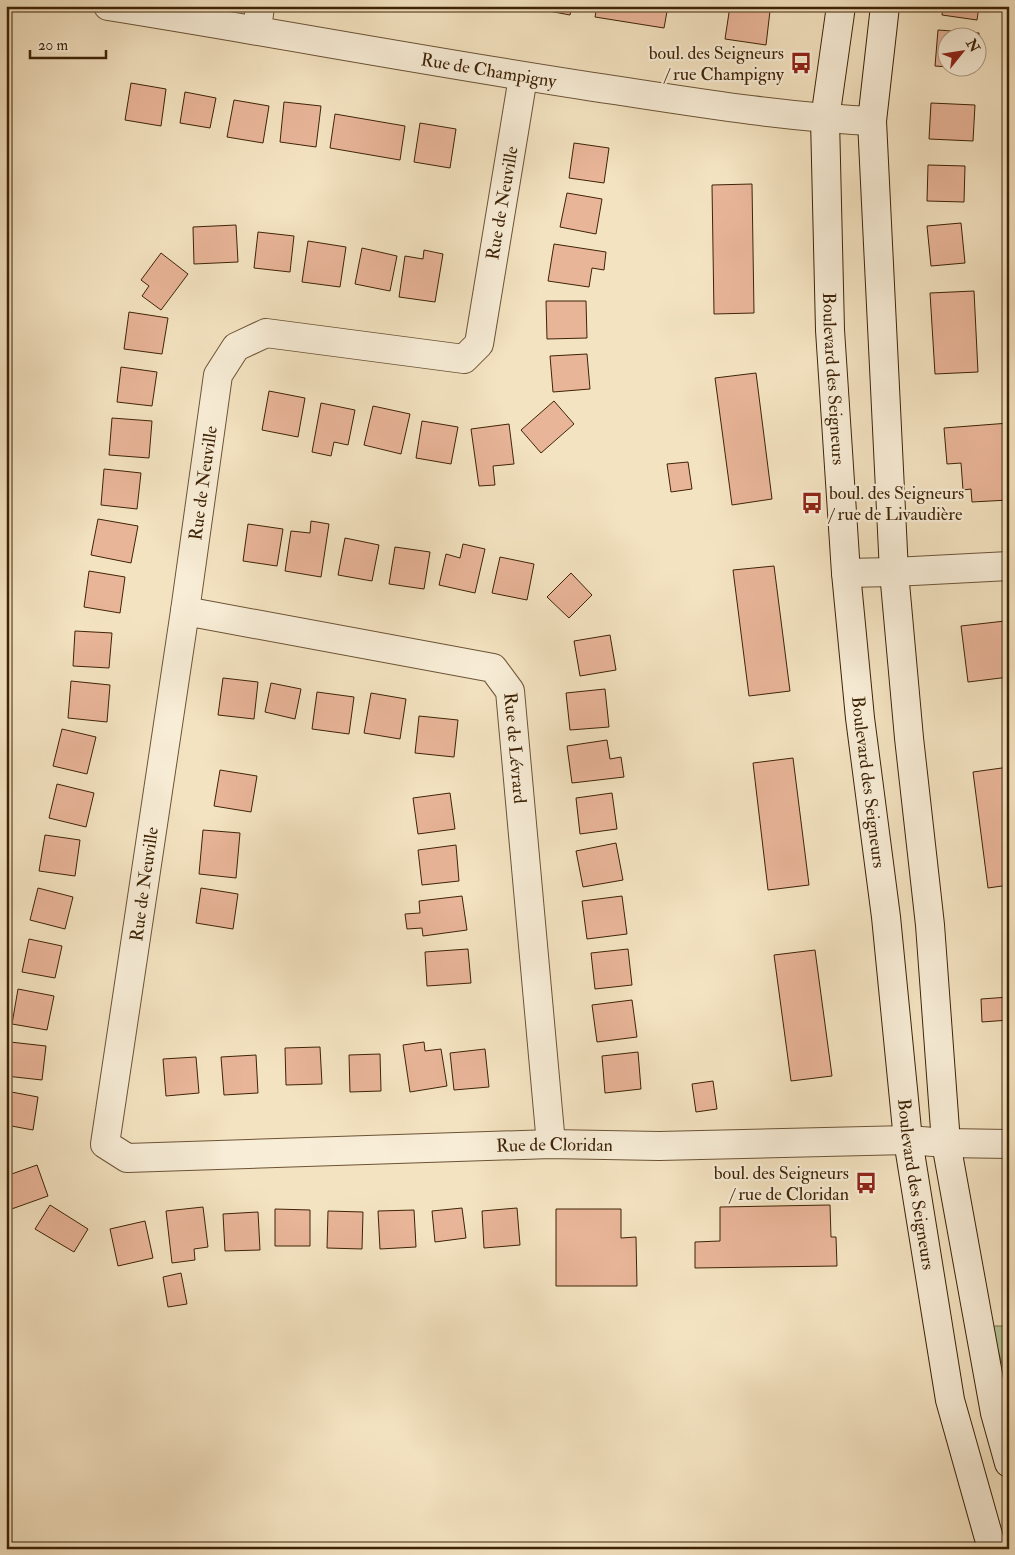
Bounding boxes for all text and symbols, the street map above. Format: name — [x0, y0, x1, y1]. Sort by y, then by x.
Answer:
scale bar — [30, 28, 106, 60]
north arrow — [938, 28, 988, 78]
text: N — [962, 35, 984, 56]
text: 20 m — [38, 36, 68, 55]
place label: boul. des Seigneurs / rue Champigny — [649, 42, 785, 86]
street label: Rue de Champigny — [419, 48, 559, 93]
bus stop icon: boul. des Seigneurs / rue Champigny — [788, 50, 814, 76]
street label: Rue de Neuville — [481, 144, 524, 262]
street label: Boulevard des Seigneurs — [817, 292, 850, 466]
street label: Rue de Neuville — [184, 424, 223, 542]
place label: boul. des Seigneurs / rue de Livaudière — [827, 482, 964, 526]
bus stop icon: boul. des Seigneurs / rue de Livaudière — [799, 490, 825, 516]
street label: Rue de Lévrard — [498, 691, 531, 805]
street label: Boulevard des Seigneurs — [846, 695, 890, 869]
street label: Rue de Neuville — [125, 825, 164, 943]
street label: Boulevard des Seigneurs — [892, 1098, 940, 1271]
street label: Rue de Cloridan — [496, 1133, 613, 1158]
place label: boul. des Seigneurs / rue de Cloridan — [714, 1162, 849, 1206]
bus stop icon: boul. des Seigneurs / rue de Cloridan — [853, 1170, 879, 1196]

